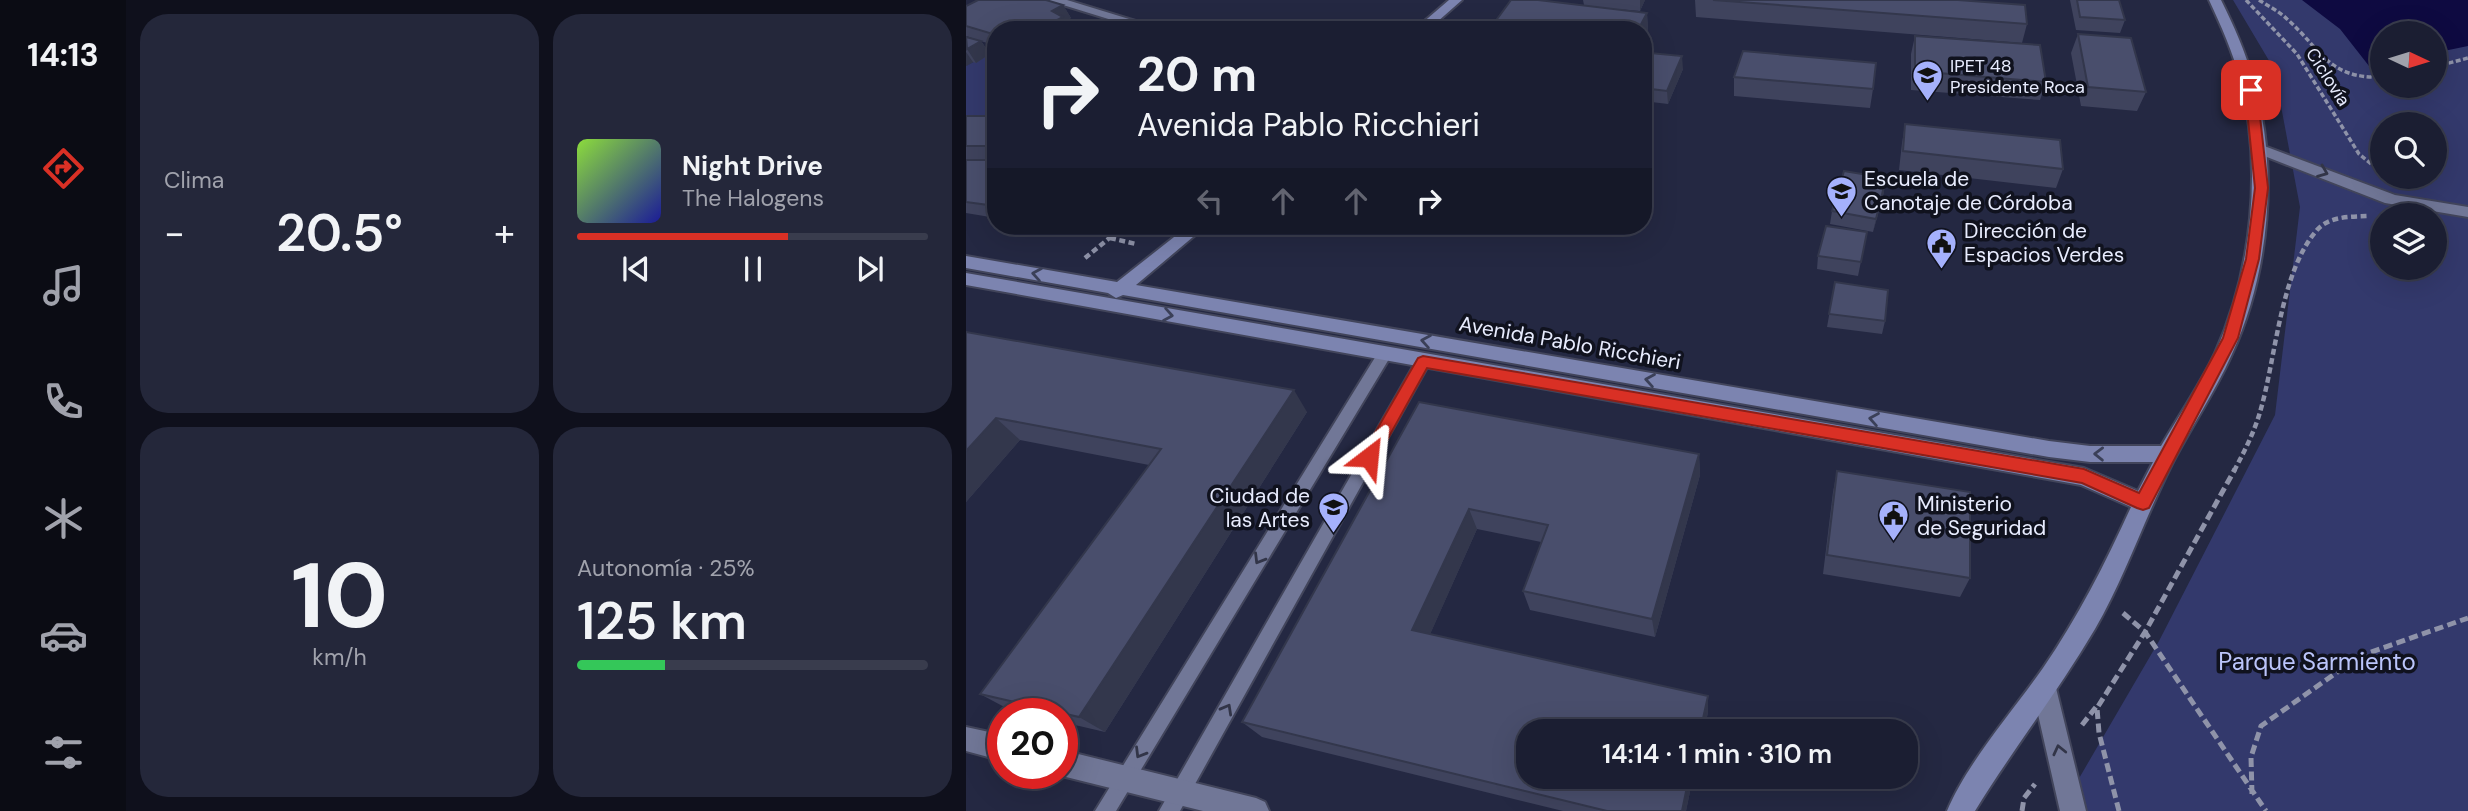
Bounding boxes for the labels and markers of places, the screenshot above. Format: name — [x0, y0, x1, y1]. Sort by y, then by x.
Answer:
place label: IPET 48 Presidente Roca — [1950, 54, 2085, 99]
school or university icon: IPET 48 Presidente Roca — [1910, 59, 1944, 103]
pin — [2221, 60, 2281, 120]
place label: Escuela de Canotaje de Córdoba — [1864, 165, 2073, 217]
school or university icon: Escuela de Canotaje de Córdoba — [1824, 174, 1858, 218]
place label: Dirección de Espacios Verdes — [1964, 217, 2124, 269]
public building icon: Dirección de Espacios Verdes — [1924, 226, 1958, 270]
place label: Ciudad de las Artes — [1209, 482, 1310, 534]
place label: Ministerio de Seguridad — [1917, 490, 2046, 542]
school or university icon: Ciudad de las Artes — [1316, 491, 1350, 535]
public building icon: Ministerio de Seguridad — [1877, 499, 1911, 543]

